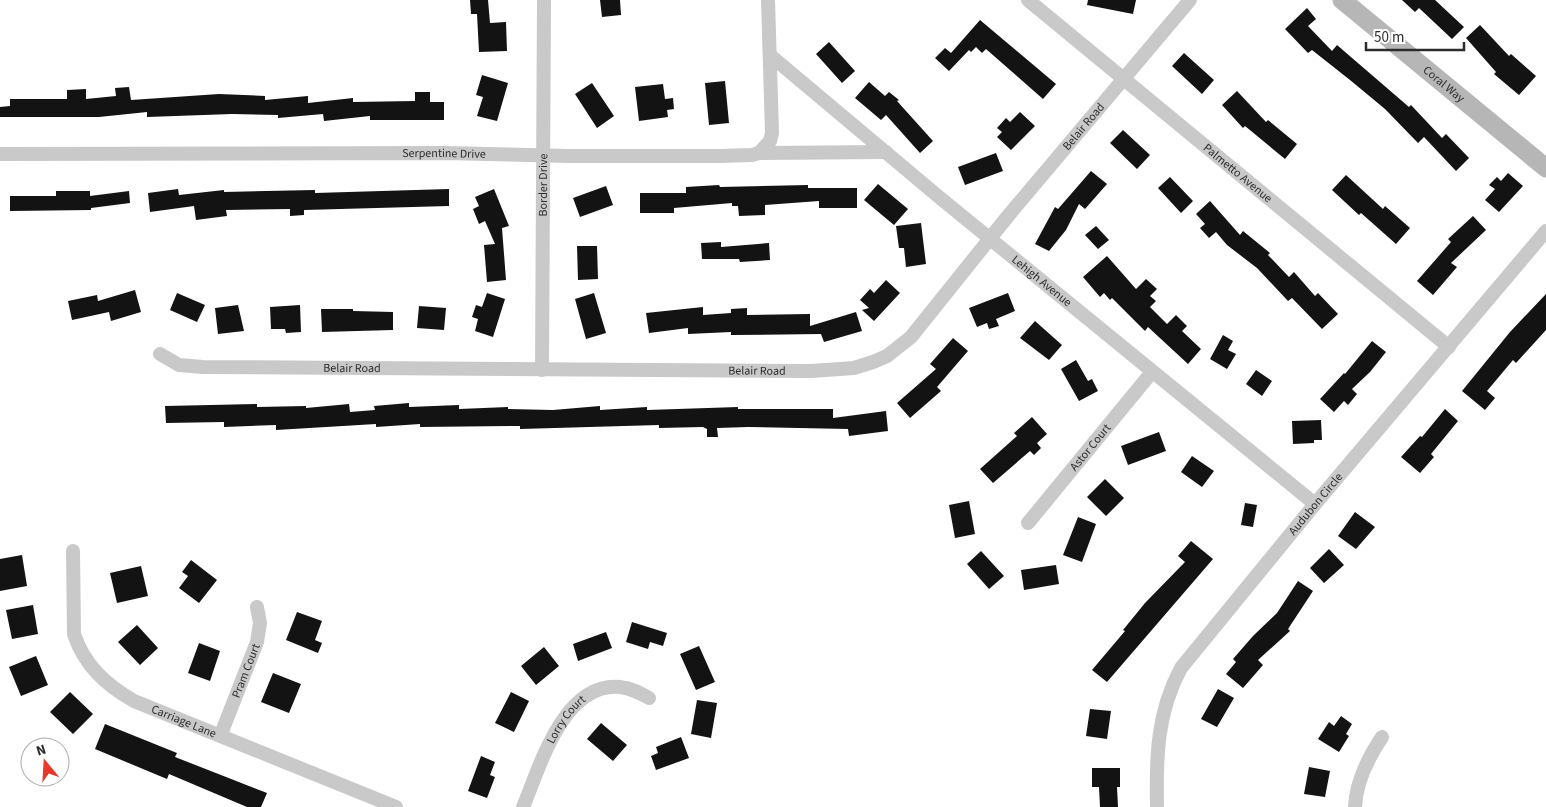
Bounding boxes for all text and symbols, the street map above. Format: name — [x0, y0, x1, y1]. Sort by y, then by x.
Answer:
scale bar — [1366, 20, 1464, 52]
text: 50 m — [1374, 27, 1404, 48]
street label: Coral Way — [1419, 62, 1469, 107]
street label: Belair Road — [1058, 99, 1108, 154]
street label: Palmetto Avenue — [1200, 139, 1276, 207]
street label: Serpentine Drive — [402, 144, 486, 163]
street label: Border Drive — [534, 153, 552, 216]
street label: Lehigh Avenue — [1008, 251, 1076, 311]
street label: Belair Road — [323, 359, 381, 377]
street label: Belair Road — [728, 362, 786, 379]
street label: Astor Court — [1066, 420, 1115, 475]
street label: Audubon Circle — [1284, 469, 1347, 539]
street label: Pram Court — [227, 641, 264, 700]
street label: Lorry Court — [542, 691, 589, 747]
street label: Carriage Lane — [149, 700, 219, 742]
north arrow — [20, 737, 70, 787]
text: N — [34, 740, 49, 762]

